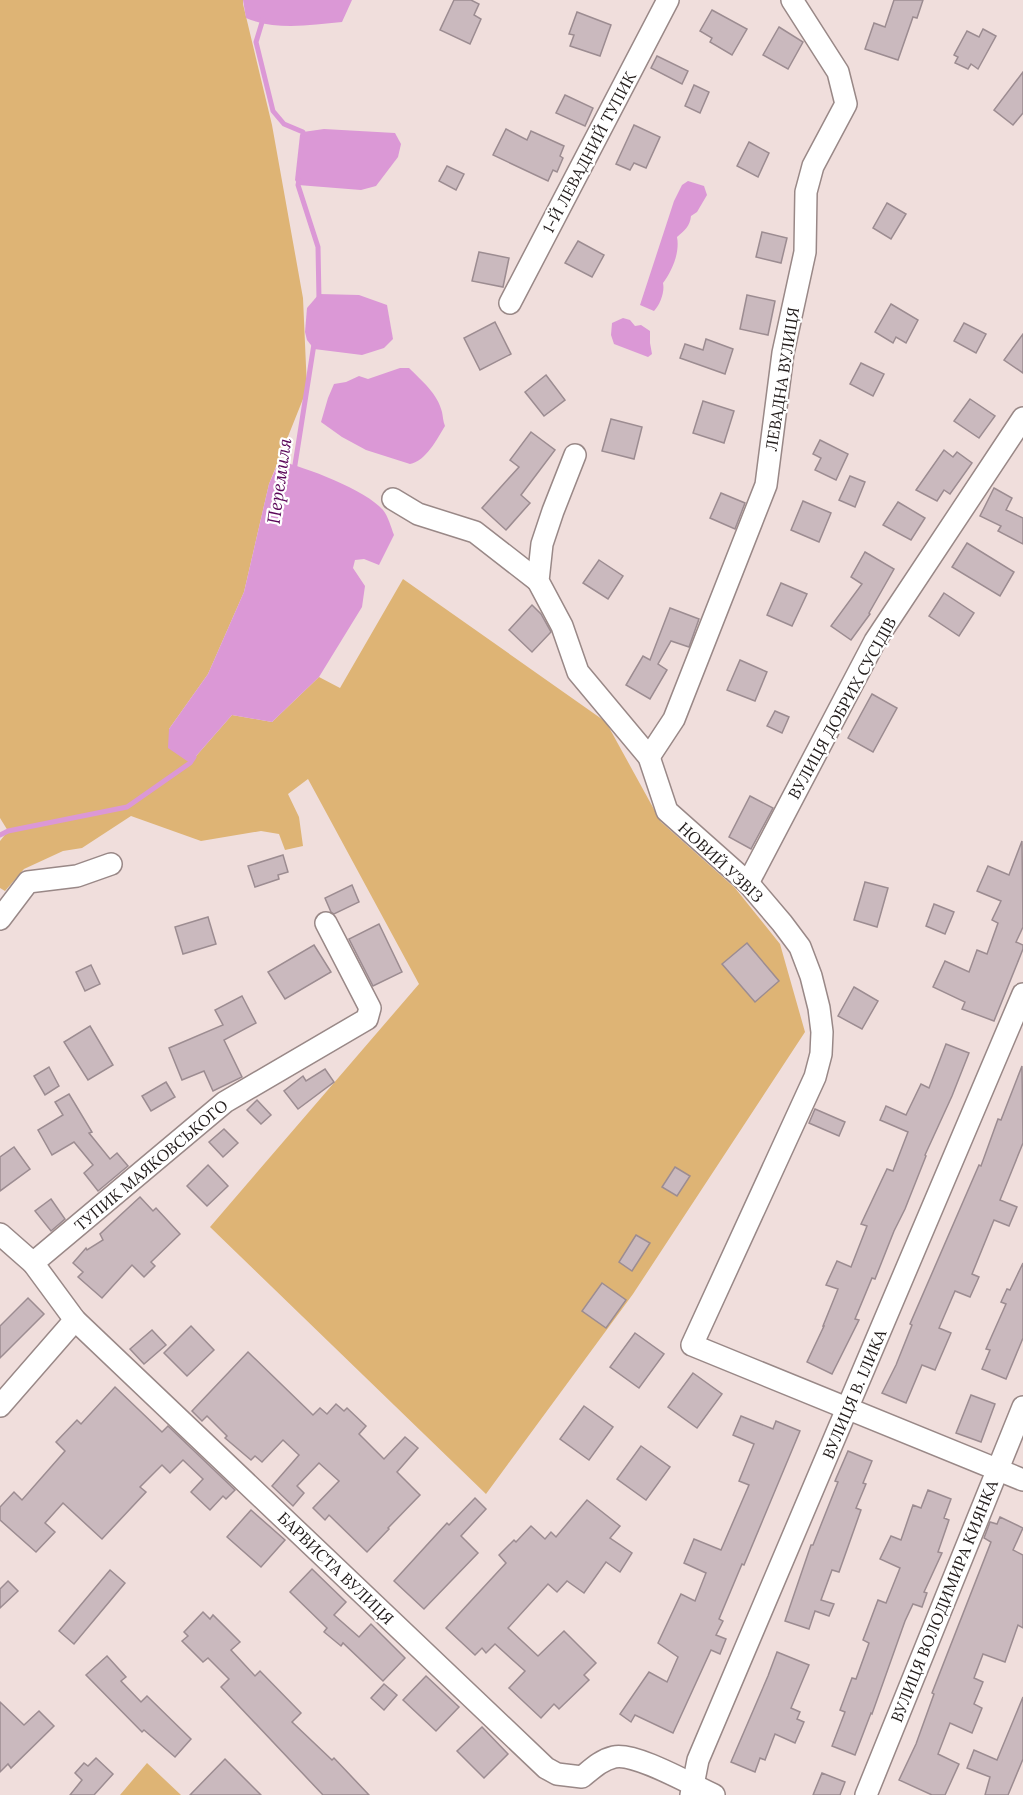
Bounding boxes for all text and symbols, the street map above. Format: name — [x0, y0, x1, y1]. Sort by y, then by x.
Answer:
street label: 1-Й ЛЕВАДНИЙ ТУПИК — [538, 68, 640, 236]
street label: ЛЕВАДНА ВУЛИЦЯ — [761, 306, 803, 452]
water label: Перемиля — [262, 437, 296, 525]
street label: ВУЛИЦЯ ДОБРИХ СУСІДІВ — [784, 614, 900, 802]
street label: НОВИЙ УЗВІЗ — [674, 818, 768, 907]
street label: ТУПИК МАЯКОВСЬКОГО — [70, 1095, 232, 1235]
street label: ВУЛИЦЯ В. ІЛИКА — [818, 1325, 891, 1462]
street label: ВУЛИЦЯ ВОЛОДИМИРА КИЯНКА — [886, 1476, 1002, 1725]
street label: БАРВИСТА ВУЛИЦЯ — [274, 1507, 398, 1629]

